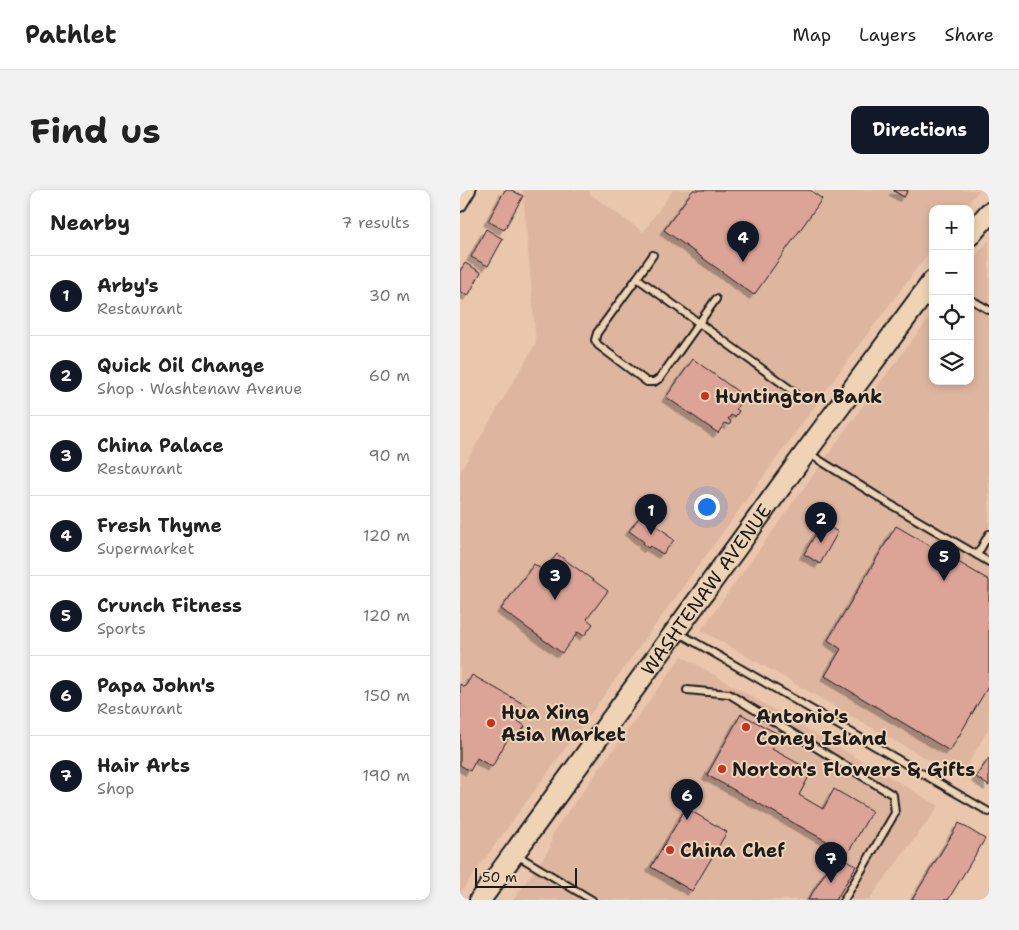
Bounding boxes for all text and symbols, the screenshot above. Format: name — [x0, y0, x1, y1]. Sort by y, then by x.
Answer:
text: Pathlet — [25, 19, 116, 51]
text: Map — [793, 23, 831, 47]
text: Layers — [859, 23, 916, 47]
text: Share — [944, 23, 994, 47]
button: Directions — [851, 106, 989, 154]
text: Find us — [30, 107, 161, 154]
map controls — [929, 205, 974, 385]
button: + — [929, 205, 974, 250]
text: Nearby — [50, 209, 130, 237]
text: 7 results — [341, 212, 410, 233]
pin: 4 — [727, 221, 759, 262]
button: − — [929, 250, 974, 295]
text: Arby's — [97, 273, 159, 298]
text: 1 — [62, 285, 70, 306]
text: 30 m — [369, 285, 410, 306]
button: locate — [929, 295, 974, 340]
text: Restaurant — [97, 298, 183, 319]
button: layers — [929, 340, 974, 385]
text: Quick Oil Change — [97, 353, 265, 378]
text: 2 — [60, 365, 72, 386]
text: 60 m — [369, 365, 410, 386]
text: Shop · Washtenaw Avenue — [97, 378, 302, 399]
place label: Huntington Bank — [715, 384, 882, 409]
marker: Huntington Bank — [699, 390, 711, 402]
text: China Palace — [97, 433, 224, 458]
text: 3 — [60, 445, 72, 466]
text: 90 m — [369, 445, 410, 466]
text: Restaurant — [97, 458, 183, 479]
pin: 1 — [635, 494, 667, 535]
your location — [694, 494, 720, 520]
street label: WASHTENAW AVENUE — [636, 499, 777, 681]
pin: 2 — [805, 502, 837, 543]
text: Fresh Thyme — [97, 513, 222, 538]
text: 4 — [60, 525, 72, 546]
text: 120 m — [363, 525, 410, 546]
text: Supermarket — [97, 538, 194, 559]
pin: 5 — [928, 540, 960, 581]
pin: 3 — [539, 559, 571, 600]
text: Crunch Fitness — [97, 593, 242, 618]
text: 5 — [61, 605, 71, 626]
text: 120 m — [363, 605, 410, 626]
text: Sports — [97, 618, 146, 639]
text: Papa John's — [97, 673, 215, 698]
text: 6 — [60, 685, 72, 706]
text: 150 m — [363, 685, 410, 706]
text: Restaurant — [97, 698, 183, 719]
place label: Hua Xing Asia Market — [501, 700, 626, 747]
place label: Antonio's Coney Island — [756, 704, 887, 751]
marker: Hua Xing Asia Market — [485, 717, 497, 729]
marker: Antonio's Coney Island — [740, 721, 752, 733]
text: Hair Arts — [97, 753, 190, 778]
place label: Norton's Flowers & Gifts — [732, 757, 975, 782]
marker: Norton's Flowers & Gifts — [716, 763, 728, 775]
text: 7 — [60, 765, 72, 786]
text: 190 m — [363, 765, 410, 786]
text: Shop — [97, 778, 134, 799]
pin: 6 — [671, 779, 703, 820]
place label: China Chef — [680, 838, 785, 863]
pin: 7 — [815, 842, 847, 883]
marker: China Chef — [664, 844, 676, 856]
scale bar — [475, 865, 578, 888]
text: 50 m — [482, 868, 517, 886]

